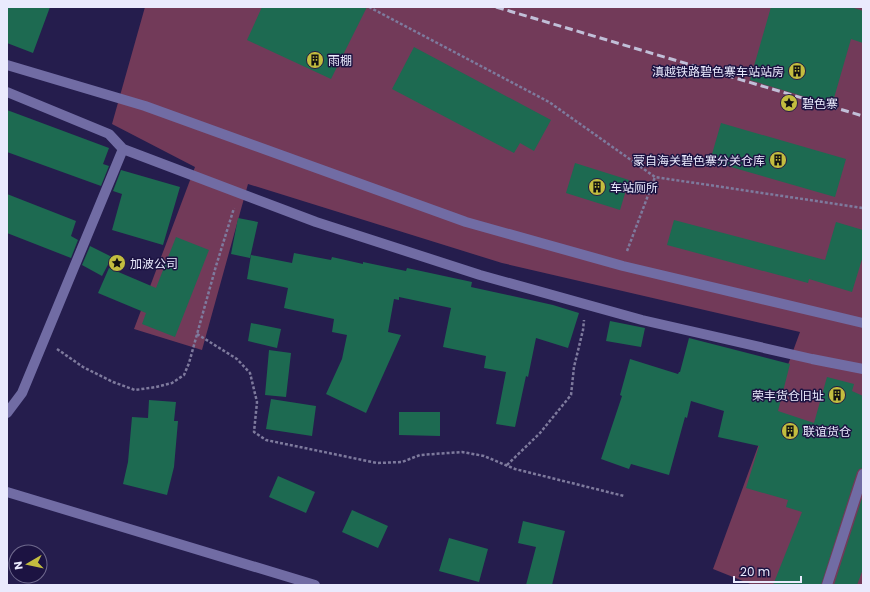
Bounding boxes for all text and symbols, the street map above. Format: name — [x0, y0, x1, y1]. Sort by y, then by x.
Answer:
building icon: 雨棚 — [305, 50, 325, 70]
place label: 雨棚 — [328, 52, 352, 69]
building icon: 滇越铁路碧色寨车站站房 — [787, 61, 807, 81]
place label: 滇越铁路碧色寨车站站房 — [652, 63, 784, 80]
place icon: 碧色寨 — [779, 93, 799, 113]
place label: 碧色寨 — [802, 95, 838, 112]
building icon: 蒙自海关碧色寨分关仓库 — [768, 150, 788, 170]
place label: 蒙自海关碧色寨分关仓库 — [633, 152, 765, 169]
building icon: 车站厕所 — [587, 177, 607, 197]
place label: 车站厕所 — [610, 179, 658, 196]
place icon: 加波公司 — [107, 253, 127, 273]
place label: 加波公司 — [130, 255, 178, 272]
building icon: 荣丰货仓旧址 — [827, 385, 847, 405]
place label: 荣丰货仓旧址 — [752, 387, 824, 404]
building icon: 联谊货仓 — [780, 421, 800, 441]
place label: 联谊货仓 — [803, 423, 851, 440]
north arrow — [8, 544, 48, 584]
scale bar — [734, 558, 801, 584]
text: N — [10, 560, 27, 571]
text: 20 m — [740, 563, 770, 580]

